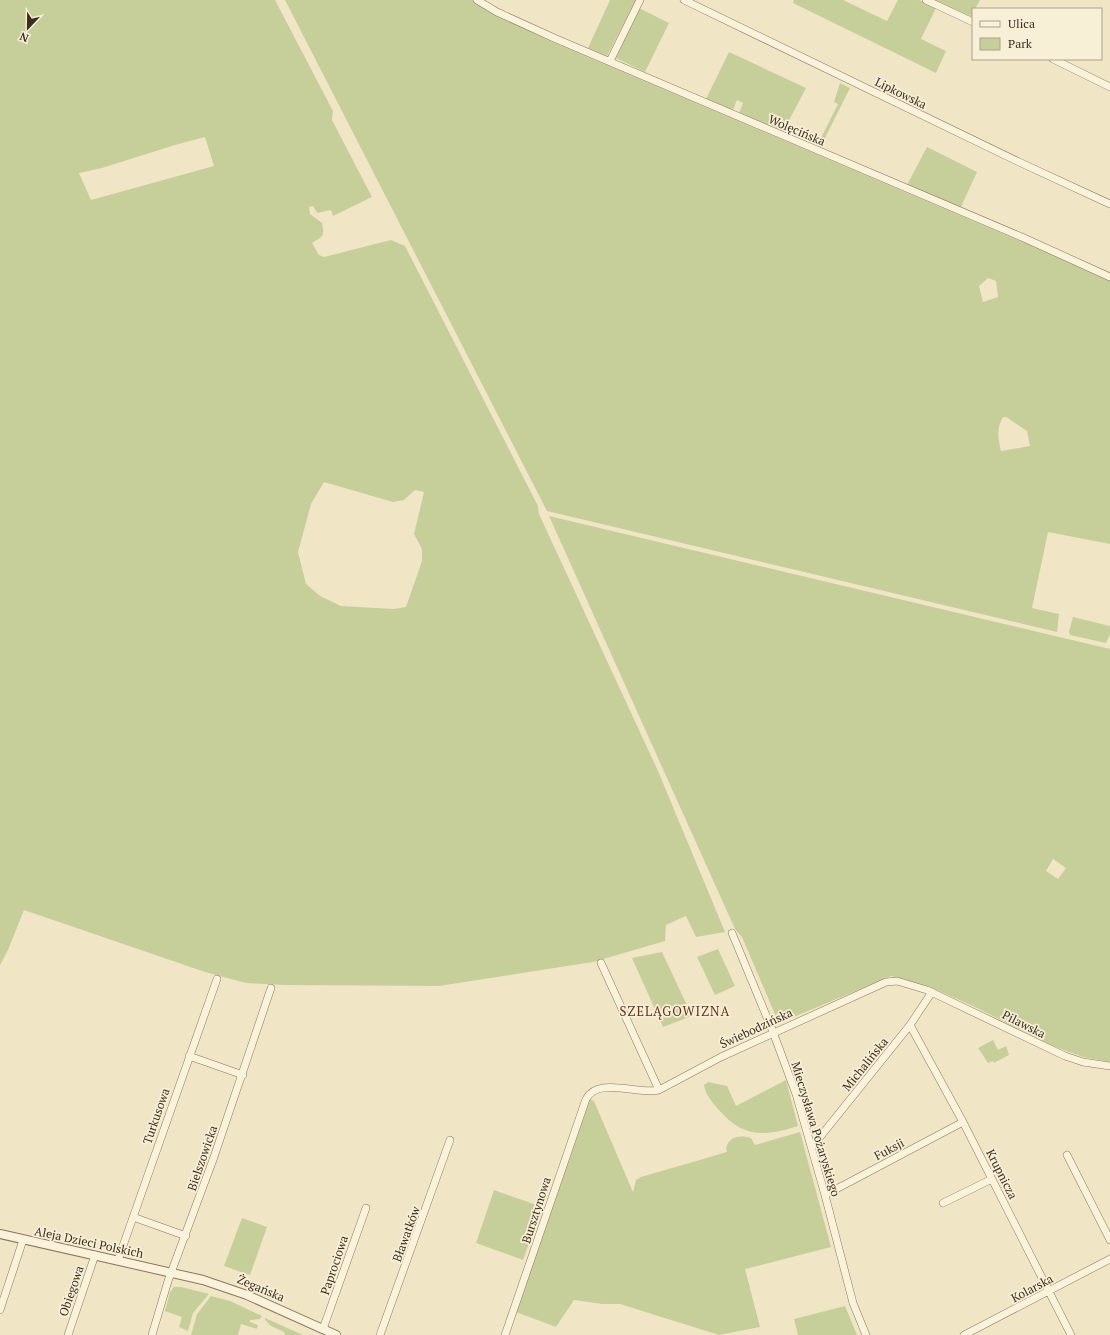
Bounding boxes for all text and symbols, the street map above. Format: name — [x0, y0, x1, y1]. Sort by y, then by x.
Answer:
north arrow — [8, 8, 48, 48]
legend — [972, 8, 1102, 60]
text: Ulica — [1008, 16, 1035, 31]
text: N — [17, 29, 31, 45]
text: Park — [1008, 36, 1033, 51]
street label: Lipkowska — [873, 74, 929, 112]
street label: Wolęcińska — [766, 111, 828, 149]
district label: SZELĄGOWIZNA — [620, 1002, 730, 1020]
street label: Świebodzińska — [717, 1005, 795, 1051]
street label: Pilawska — [1000, 1007, 1048, 1041]
street label: Michalińska — [839, 1034, 891, 1094]
street label: Mieczysława Pożaryskiego — [788, 1060, 844, 1199]
street label: Turkusowa — [139, 1086, 173, 1146]
street label: Bielszowicka — [184, 1123, 220, 1193]
street label: Fuksji — [871, 1135, 907, 1163]
street label: Krupnicza — [983, 1147, 1021, 1201]
street label: Bursztynowa — [518, 1175, 554, 1245]
street label: Bławatków — [389, 1204, 423, 1264]
street label: Aleja Dzieci Polskich — [33, 1223, 145, 1261]
street label: Paprociowa — [317, 1233, 351, 1297]
street label: Obiegowa — [55, 1264, 87, 1318]
street label: Żegańska — [235, 1271, 287, 1305]
street label: Kolarska — [1008, 1271, 1056, 1305]

